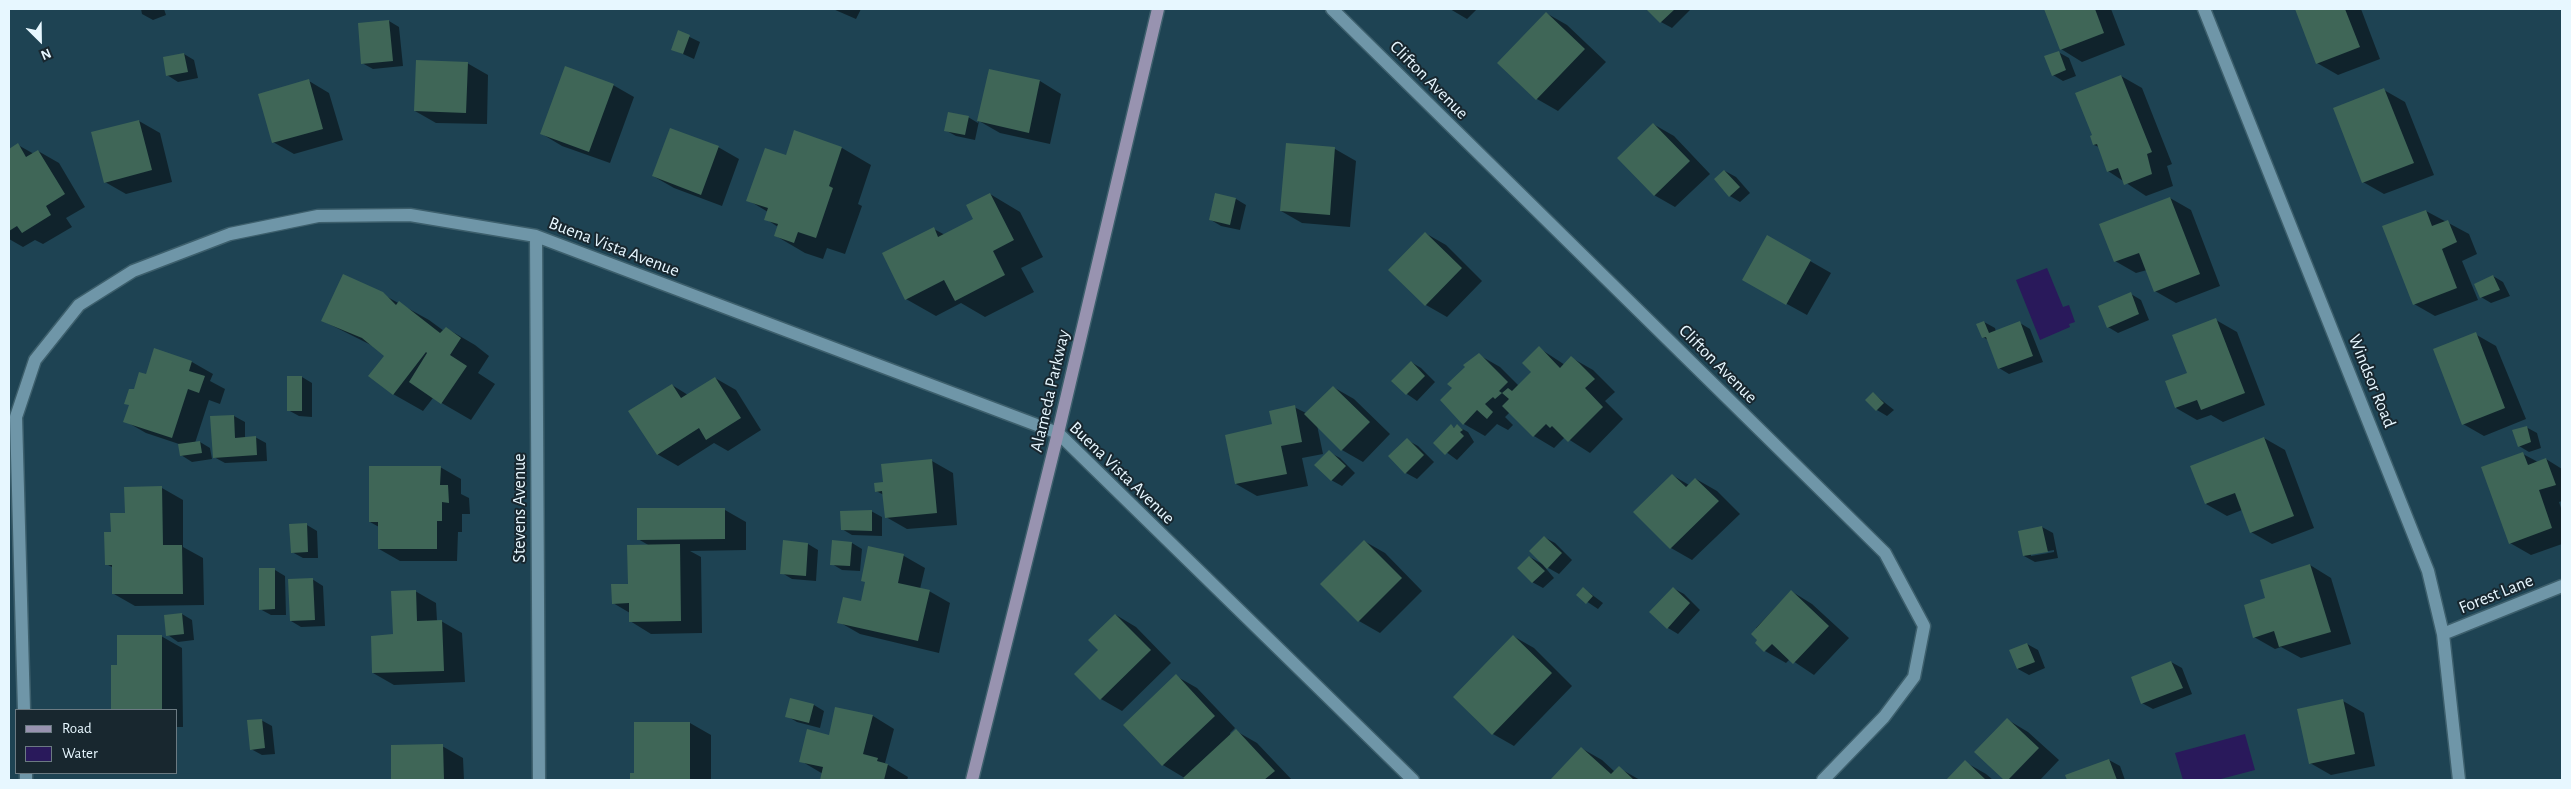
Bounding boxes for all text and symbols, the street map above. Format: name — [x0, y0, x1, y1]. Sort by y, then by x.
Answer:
north arrow — [15, 15, 65, 65]
street label: Clifton Avenue — [1385, 36, 1473, 124]
text: N — [39, 45, 53, 62]
street label: Buena Vista Avenue — [546, 212, 682, 282]
street label: Clifton Avenue — [1674, 320, 1762, 408]
street label: Alameda Parkway — [1025, 328, 1075, 454]
street label: Windsor Road — [2343, 331, 2401, 431]
street label: Buena Vista Avenue — [1065, 417, 1179, 529]
street label: Stevens Avenue — [509, 453, 531, 563]
street label: Forest Lane — [2456, 569, 2536, 619]
legend — [15, 709, 178, 774]
text: Road — [62, 721, 92, 736]
text: Water — [62, 746, 98, 761]

